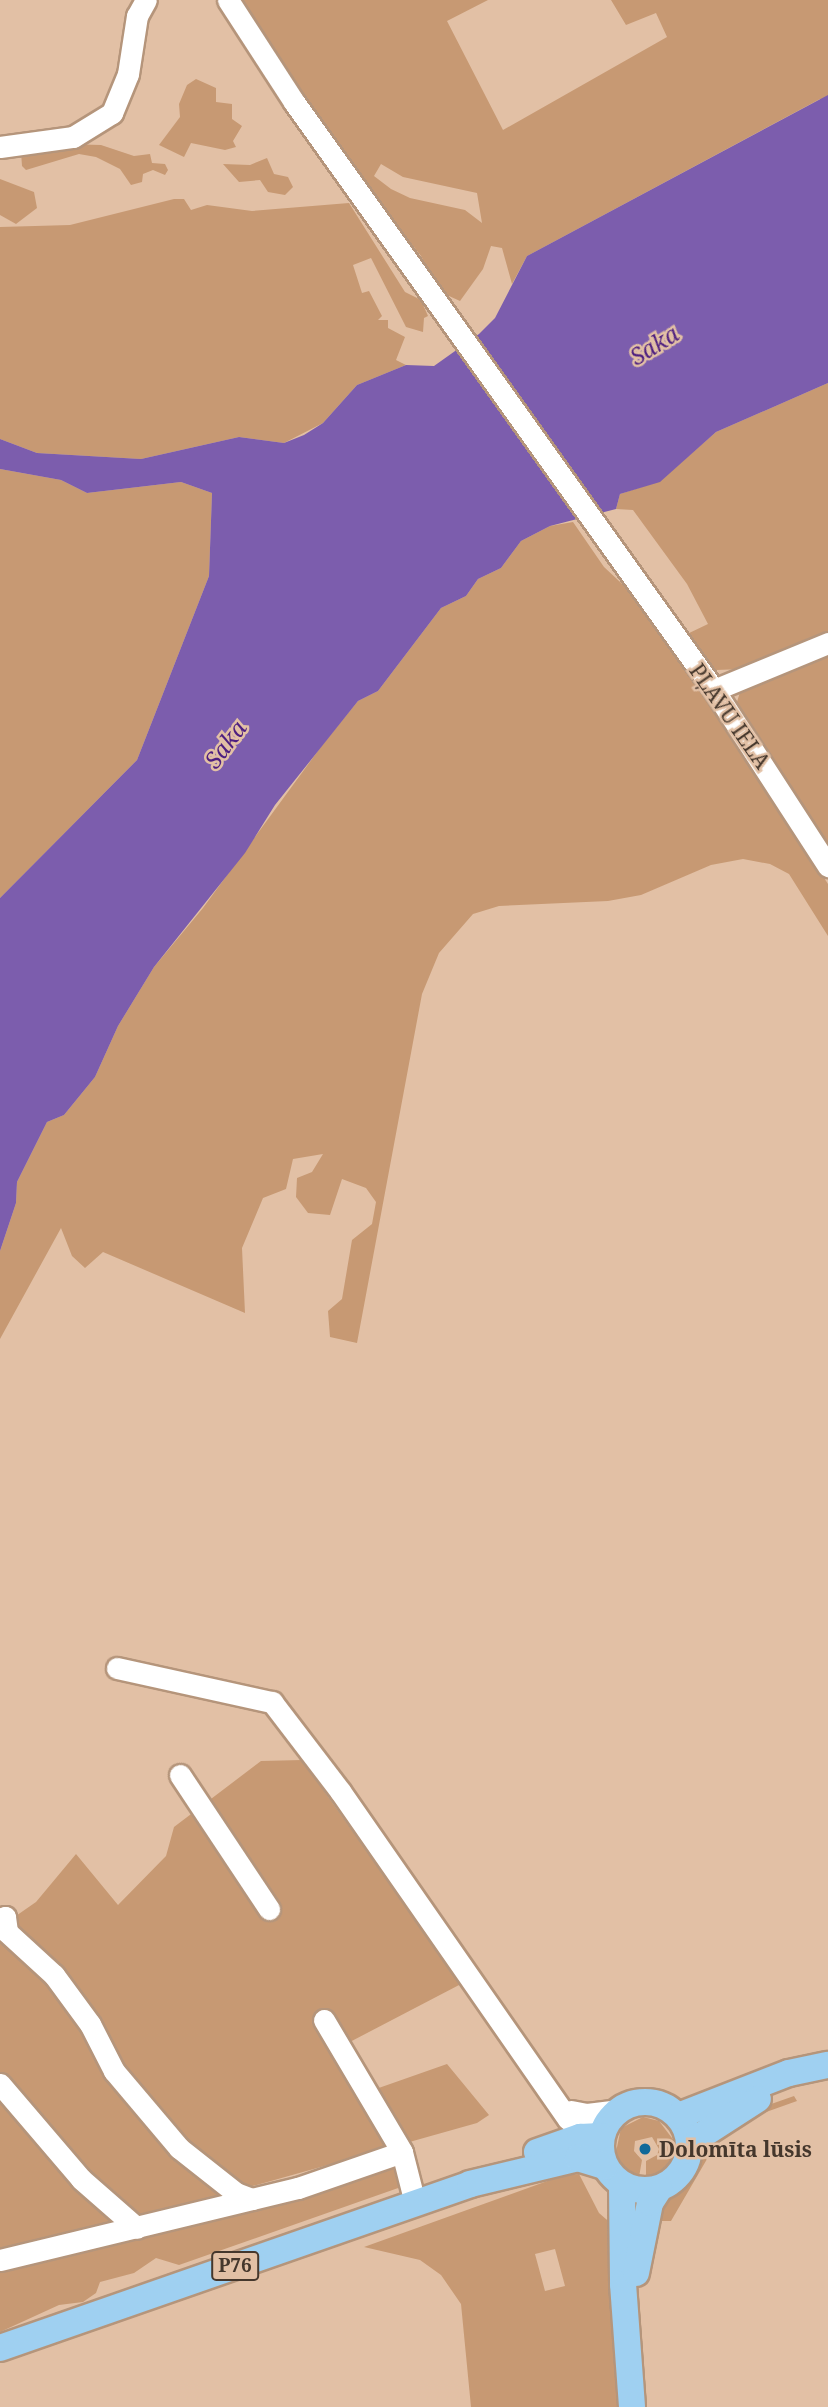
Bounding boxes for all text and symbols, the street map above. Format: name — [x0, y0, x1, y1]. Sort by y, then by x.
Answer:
water label: Saka — [625, 319, 683, 371]
street label: PĻAVU IELA — [685, 659, 775, 773]
water label: Saka — [198, 715, 252, 773]
place label: Dolomīta lūsis — [659, 2136, 812, 2162]
marker: Dolomīta lūsis — [637, 2141, 653, 2157]
road number: P76 — [210, 2250, 260, 2282]

